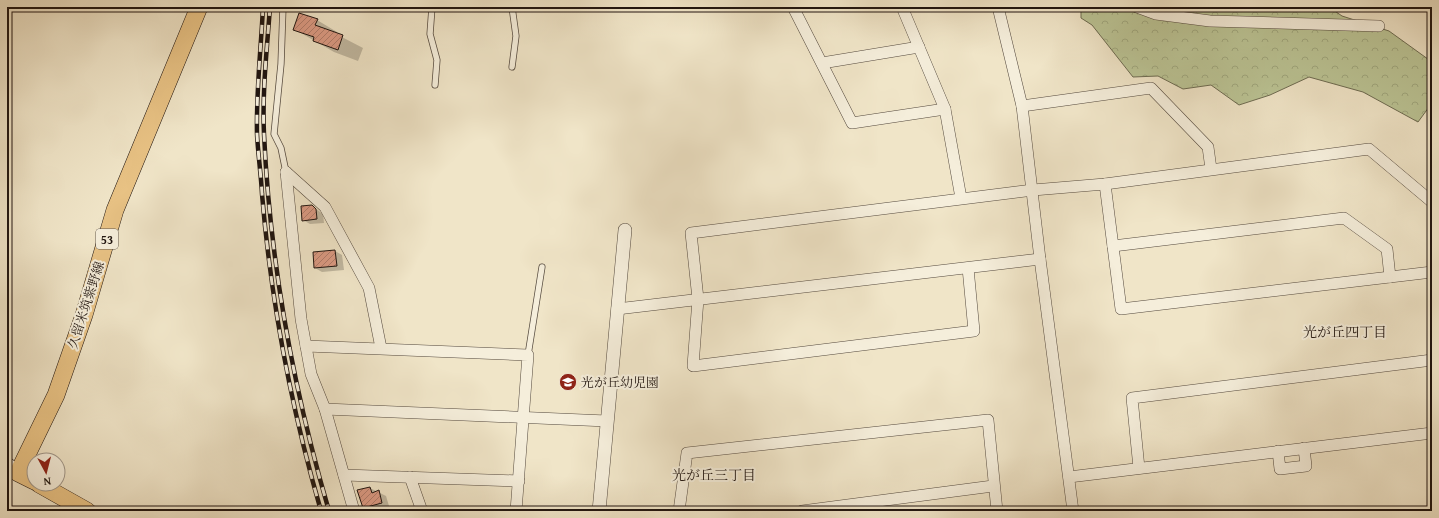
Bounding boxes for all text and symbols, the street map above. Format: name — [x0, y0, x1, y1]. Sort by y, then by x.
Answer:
road number: 53 — [96, 229, 118, 249]
street label: 久留米筑紫野線 — [63, 259, 109, 351]
district label: 光が丘四丁目 — [1303, 322, 1387, 342]
school or university icon: 光が丘幼児園 — [558, 372, 578, 392]
place label: 光が丘幼児園 — [581, 373, 659, 392]
north arrow — [26, 452, 66, 492]
district label: 光が丘三丁目 — [672, 465, 756, 485]
text: N — [42, 474, 52, 490]

